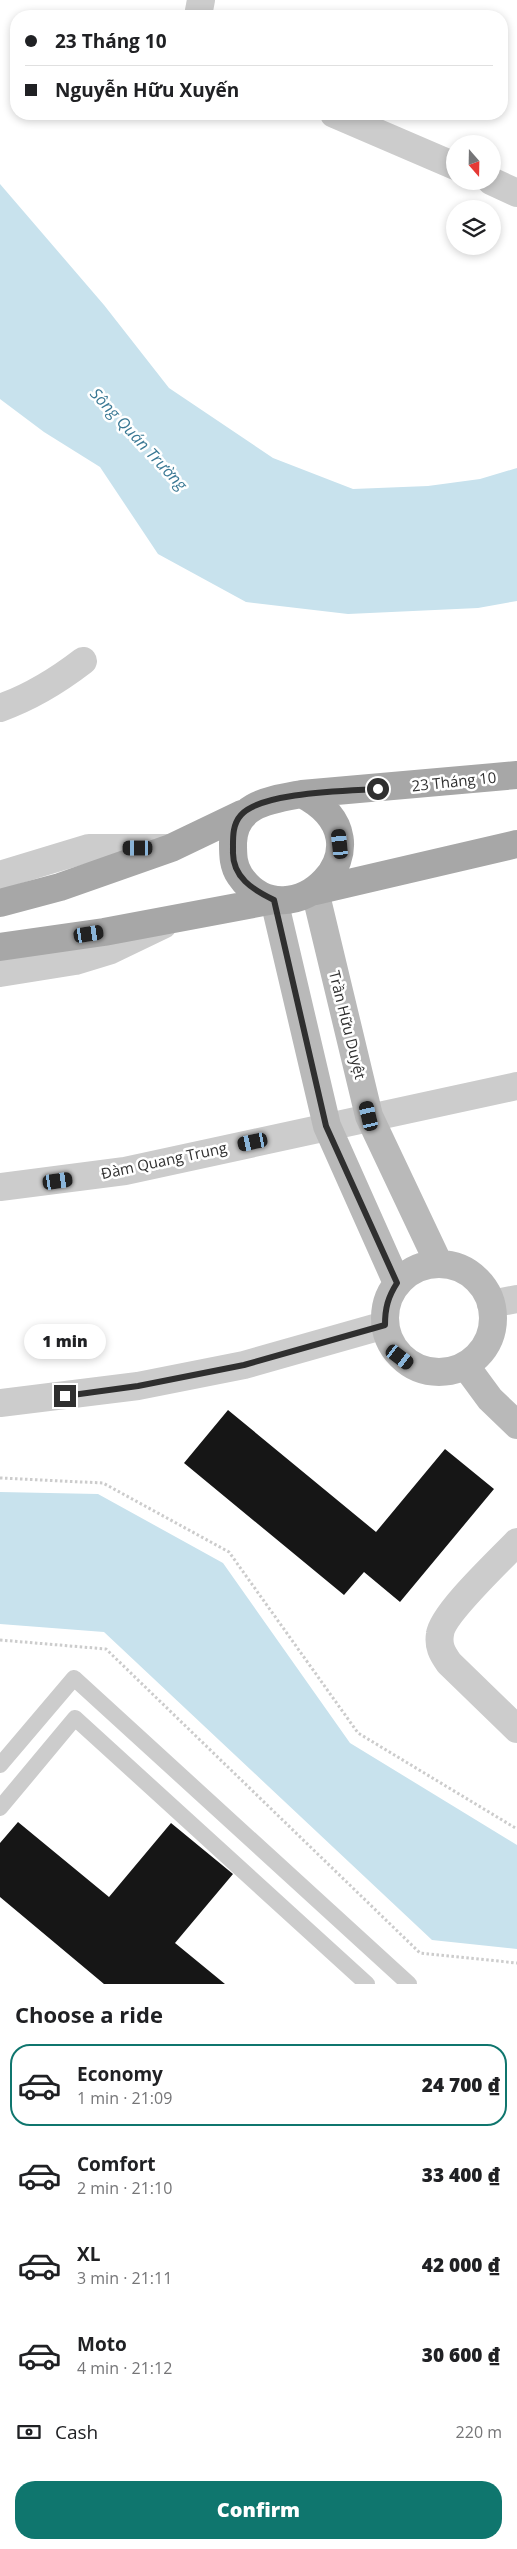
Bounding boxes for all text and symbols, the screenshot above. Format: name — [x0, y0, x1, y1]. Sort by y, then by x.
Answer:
text: 23 Tháng 10 — [55, 28, 167, 54]
text: Nguyễn Hữu Xuyến — [55, 77, 239, 103]
north arrow — [446, 135, 501, 190]
map controls — [446, 135, 501, 255]
button: layers — [446, 200, 501, 255]
water label: Sông Quán Trường — [86, 383, 193, 496]
street label: 23 Tháng 10 — [410, 767, 497, 795]
route start — [367, 778, 389, 800]
car — [330, 828, 349, 860]
car — [123, 841, 153, 856]
car — [73, 924, 104, 944]
street label: Trần Hữu Duyệt — [325, 968, 371, 1081]
car — [358, 1100, 379, 1132]
car — [236, 1132, 269, 1152]
street label: Đàm Quang Trung — [99, 1137, 229, 1183]
car — [42, 1171, 73, 1191]
callout: 1 min — [24, 1324, 106, 1358]
text: 1 min — [42, 1330, 88, 1352]
car — [383, 1342, 416, 1372]
route end — [54, 1385, 76, 1407]
text: Choose a ride — [15, 1999, 163, 2029]
text: Economy — [77, 2061, 163, 2087]
icon: car — [17, 2063, 62, 2108]
text: 24 700 ₫ — [422, 2072, 500, 2098]
text: 1 min · 21:09 — [77, 2087, 172, 2109]
text: Comfort — [77, 2151, 156, 2177]
icon: car — [17, 2153, 62, 2198]
text: 33 400 ₫ — [422, 2162, 500, 2188]
text: 2 min · 21:10 — [77, 2177, 172, 2199]
text: XL — [77, 2241, 100, 2267]
icon: car — [17, 2243, 62, 2288]
text: 42 000 ₫ — [422, 2252, 500, 2278]
text: 3 min · 21:11 — [77, 2267, 172, 2289]
text: Moto — [77, 2331, 127, 2357]
icon: car — [17, 2333, 62, 2378]
text: 30 600 ₫ — [422, 2342, 500, 2368]
text: 4 min · 21:12 — [77, 2357, 172, 2379]
icon: cash — [15, 2418, 43, 2446]
text: Cash — [55, 2419, 98, 2445]
text: 220 m — [456, 2421, 502, 2443]
button: Confirm — [15, 2481, 502, 2539]

